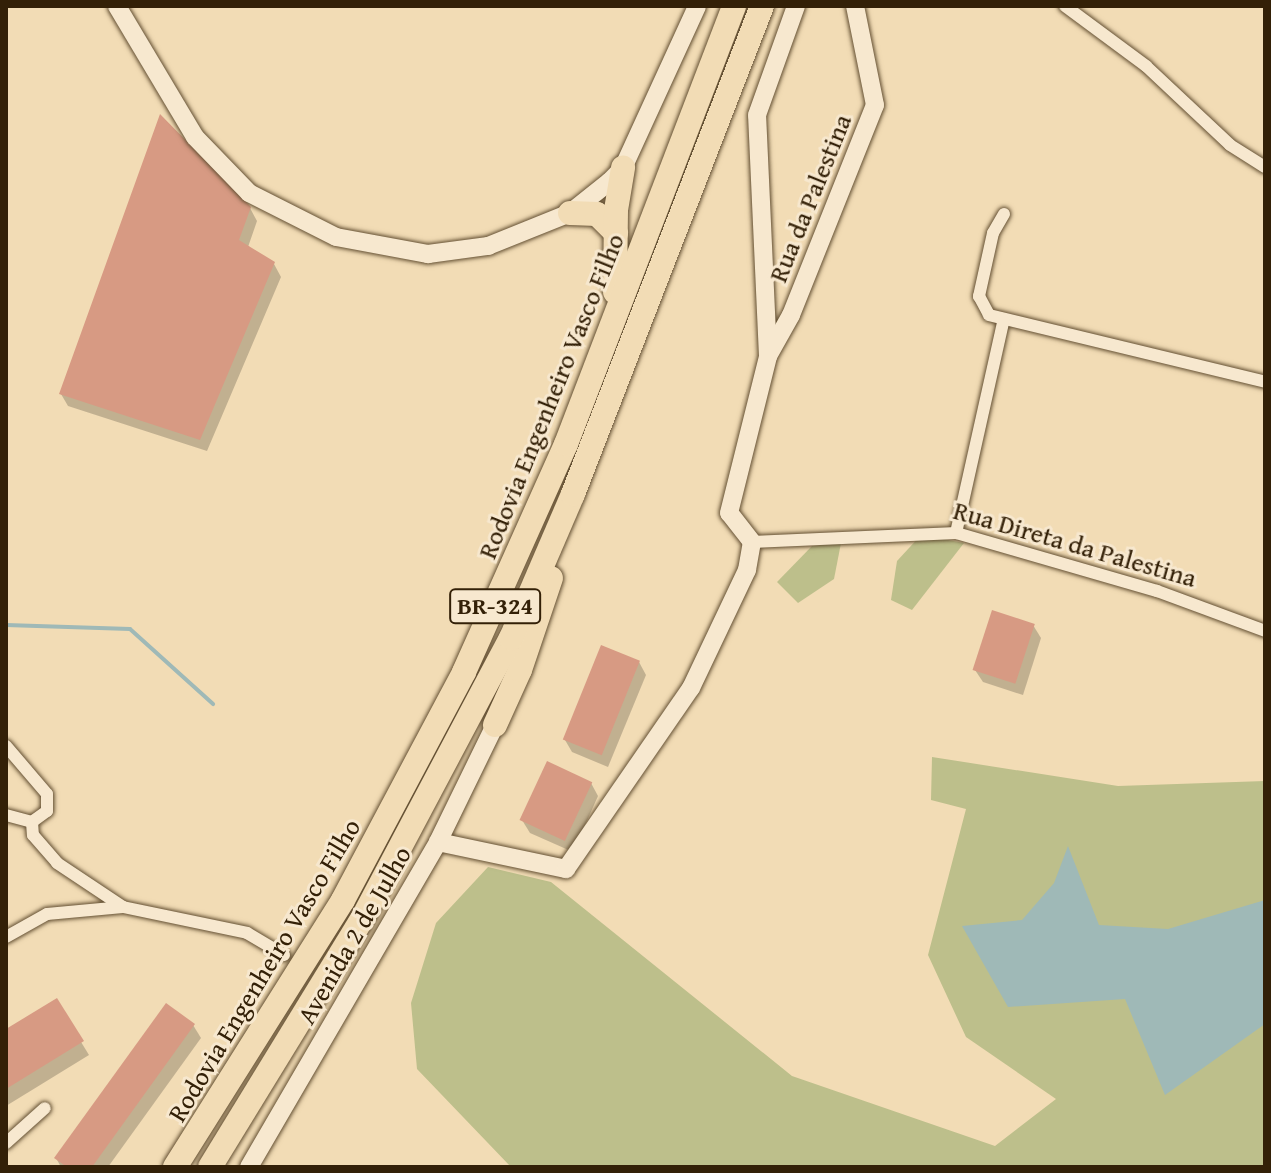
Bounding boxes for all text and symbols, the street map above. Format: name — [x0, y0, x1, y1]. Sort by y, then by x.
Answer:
street label: Rua da Palestina — [762, 109, 858, 287]
street label: Rodovia Engenheiro Vasco Filho — [471, 229, 631, 563]
street label: Rua Direta da Palestina — [950, 494, 1200, 594]
road number: BR-324 — [449, 586, 541, 626]
street label: Rodovia Engenheiro Vasco Filho — [161, 813, 367, 1127]
street label: Avenida 2 de Julho — [290, 840, 418, 1030]

